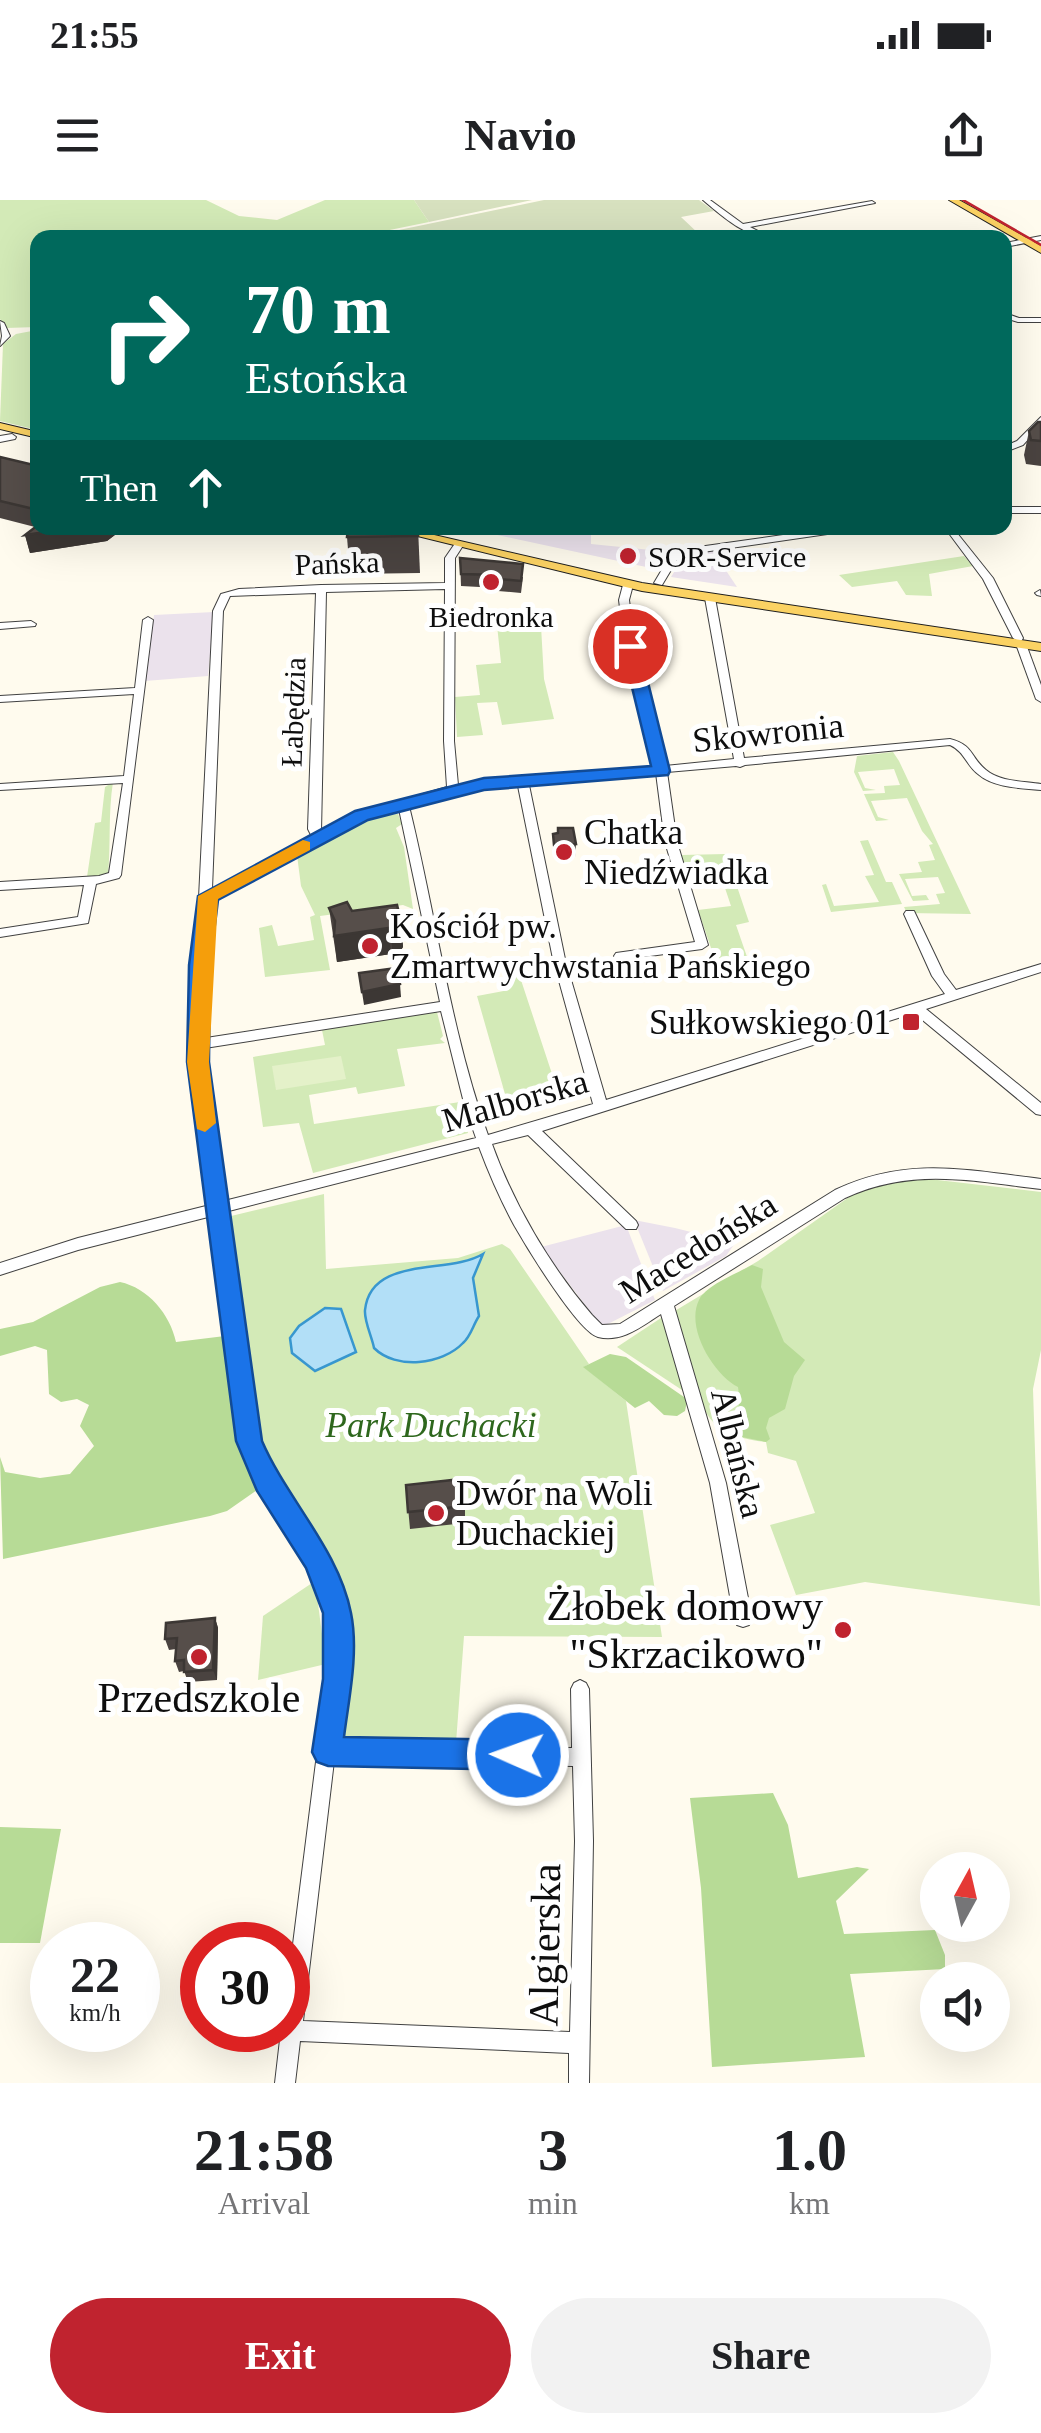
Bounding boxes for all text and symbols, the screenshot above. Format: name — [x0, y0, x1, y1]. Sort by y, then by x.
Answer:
text: 21:55 — [50, 14, 139, 56]
icon: menu — [50, 108, 105, 163]
icon: share — [936, 108, 991, 163]
text: Navio — [464, 110, 577, 160]
icon: right — [80, 270, 210, 400]
text: 70 m — [245, 271, 391, 348]
text: Estońska — [245, 353, 408, 403]
icon: ahead — [178, 460, 233, 515]
text: Then — [80, 467, 158, 509]
place label: SOR-Service — [648, 540, 806, 573]
street label: Pańska — [294, 545, 380, 581]
marker: SOR-Service — [617, 545, 639, 567]
marker: Biedronka — [480, 571, 502, 593]
place label: Biedronka — [429, 600, 553, 633]
pin — [588, 604, 673, 689]
icon: arrive — [603, 619, 658, 674]
street label: Łabędzia — [275, 656, 311, 768]
street label: Skowronia — [691, 706, 846, 760]
place label: Chatka Niedźwiadka — [584, 813, 769, 892]
marker: Chatka Niedźwiadka — [553, 841, 575, 863]
place label: Kościół pw. Zmartwychwstania Pańskiego — [390, 907, 811, 986]
marker: Kościół pw. Zmartwychwstania Pańskiego — [359, 935, 381, 957]
place label: Sułkowskiego 01 — [649, 1003, 891, 1042]
marker: Sułkowskiego 01 — [900, 1011, 922, 1033]
street label: Malborska — [438, 1061, 593, 1140]
street label: Macedońska — [613, 1184, 784, 1311]
street label: Albańska — [703, 1384, 773, 1522]
park label: Park Duchacki — [325, 1406, 536, 1445]
place label: Dwór na Woli Duchackiej — [456, 1474, 653, 1553]
marker: Dwór na Woli Duchackiej — [425, 1502, 447, 1524]
place label: Żłobek domowy "Skrzacikowo" — [547, 1583, 823, 1677]
marker: Żłobek domowy "Skrzacikowo" — [832, 1619, 854, 1641]
marker: Przedszkole — [188, 1646, 210, 1668]
place label: Przedszkole — [98, 1675, 300, 1721]
position arrow — [466, 1703, 570, 1807]
north arrow — [920, 1852, 1010, 1942]
map controls — [920, 1852, 1010, 2052]
street label: Algierska — [521, 1863, 569, 2027]
speed limit sign: 30 — [180, 1922, 310, 2052]
text: 22 — [70, 1947, 120, 2003]
button: sound — [920, 1962, 1010, 2052]
text: km/h — [69, 1999, 121, 2026]
text: 21:58 — [194, 2117, 334, 2183]
text: 3 — [538, 2117, 568, 2183]
text: 1.0 — [772, 2117, 847, 2183]
text: Arrival — [218, 2185, 310, 2221]
text: min — [528, 2185, 578, 2221]
text: km — [789, 2185, 830, 2221]
button: Exit — [50, 2298, 511, 2413]
button: Share — [531, 2298, 991, 2413]

